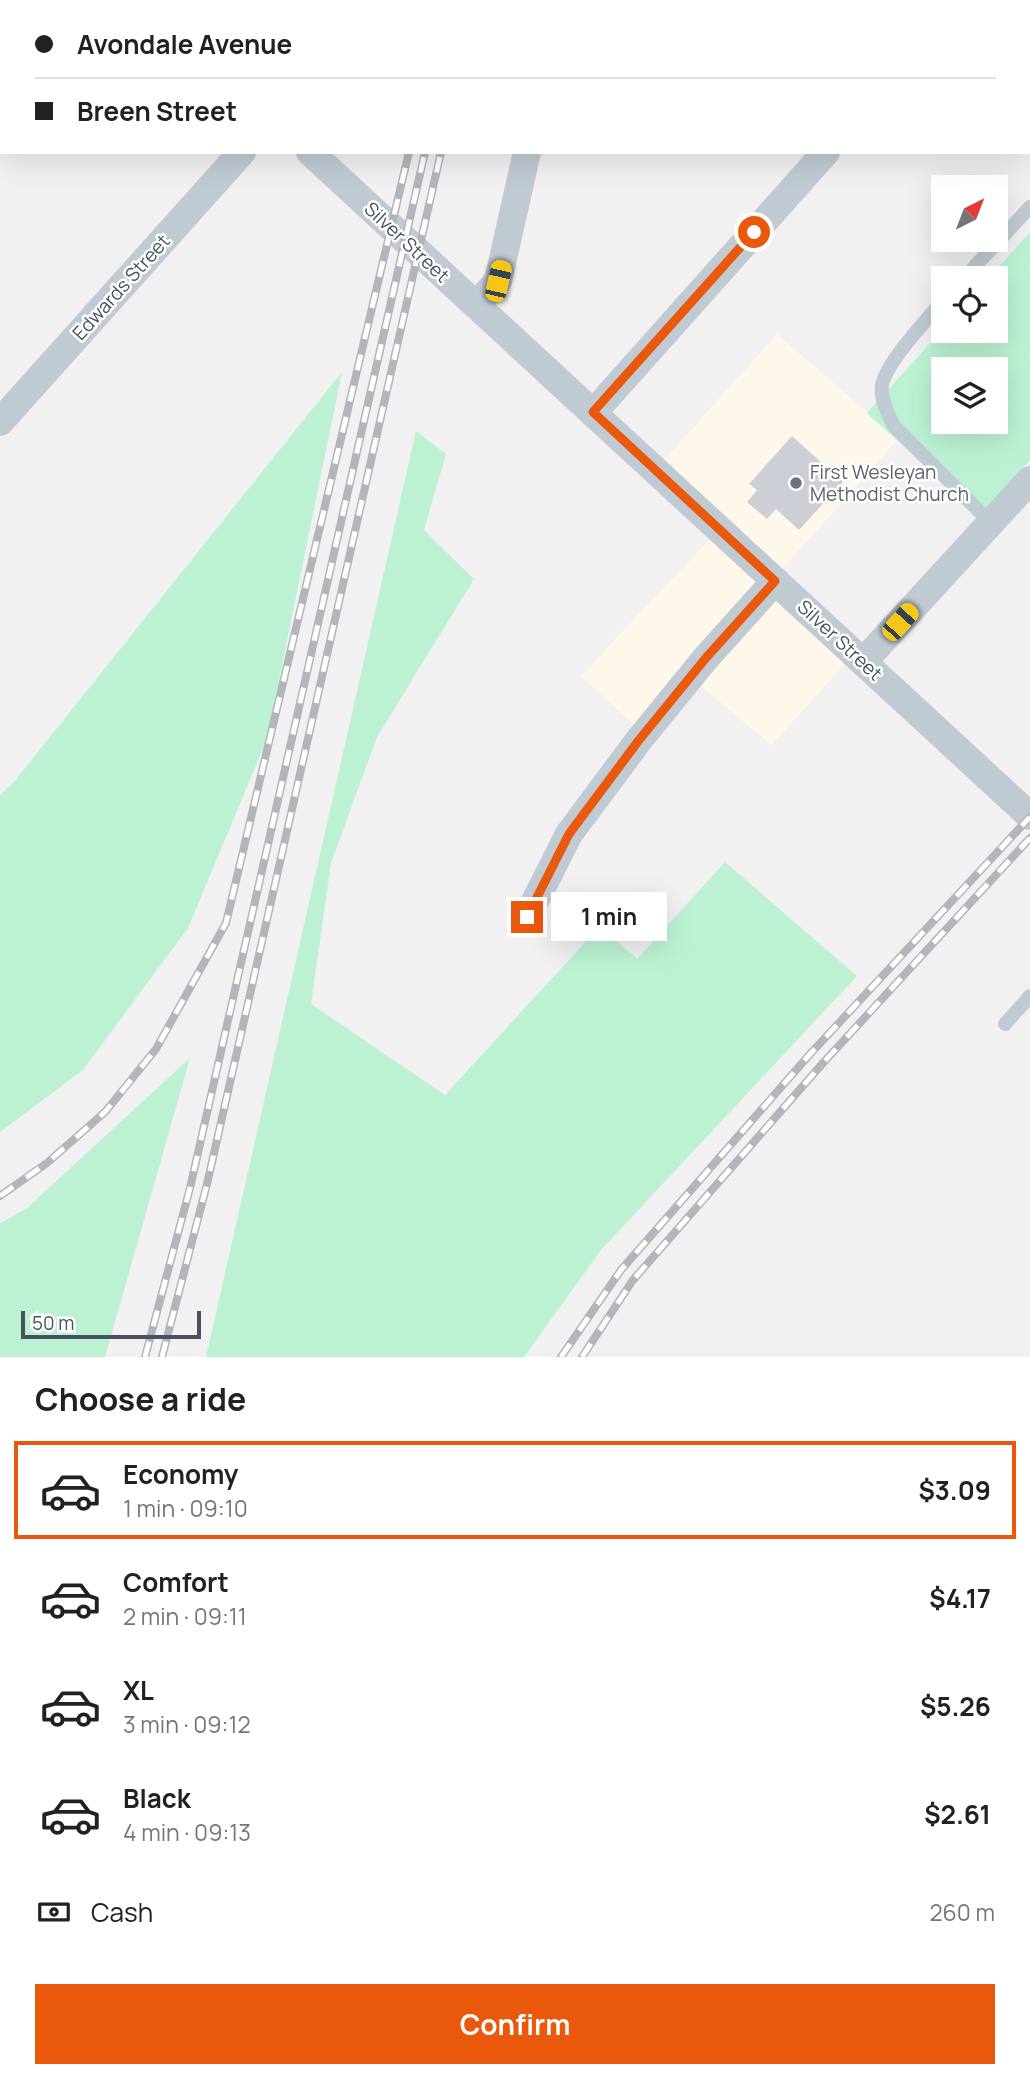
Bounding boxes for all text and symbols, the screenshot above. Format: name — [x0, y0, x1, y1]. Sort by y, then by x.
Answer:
text: Avondale Avenue — [77, 26, 292, 62]
text: Breen Street — [77, 93, 237, 129]
north arrow — [931, 175, 1008, 252]
map controls — [931, 175, 1008, 434]
street label: Silver Street — [359, 196, 455, 288]
route start — [738, 216, 770, 248]
street label: Edwards Street — [66, 228, 176, 346]
car — [484, 258, 513, 304]
button: locate — [931, 266, 1008, 343]
button: layers — [931, 357, 1008, 434]
place label: First Wesleyan Methodist Church — [810, 459, 969, 507]
marker: First Wesleyan Methodist Church — [788, 475, 804, 491]
street label: Silver Street — [792, 594, 888, 686]
car — [879, 599, 922, 645]
callout: 1 min — [552, 892, 667, 942]
text: 1 min — [581, 900, 637, 932]
route end — [511, 901, 543, 933]
scale bar — [21, 1308, 201, 1340]
text: 50 m — [32, 1310, 74, 1336]
text: Choose a ride — [35, 1377, 246, 1421]
text: Economy — [123, 1456, 238, 1492]
icon: car — [39, 1459, 102, 1522]
text: $3.09 — [918, 1472, 991, 1508]
text: 1 min · 09:10 — [123, 1492, 248, 1524]
text: Comfort — [123, 1564, 229, 1600]
icon: car — [39, 1567, 102, 1630]
text: $4.17 — [929, 1580, 991, 1616]
text: 2 min · 09:11 — [123, 1600, 247, 1632]
text: XL — [123, 1672, 154, 1708]
icon: car — [39, 1675, 102, 1738]
text: $5.26 — [920, 1688, 991, 1724]
text: 3 min · 09:12 — [123, 1708, 251, 1740]
text: Black — [123, 1780, 191, 1816]
icon: car — [39, 1783, 102, 1846]
text: $2.61 — [924, 1796, 991, 1832]
text: 4 min · 09:13 — [123, 1816, 251, 1848]
icon: cash — [35, 1893, 73, 1931]
text: Cash — [91, 1894, 153, 1930]
text: 260 m — [929, 1896, 995, 1928]
button: Confirm — [35, 1984, 995, 2064]

